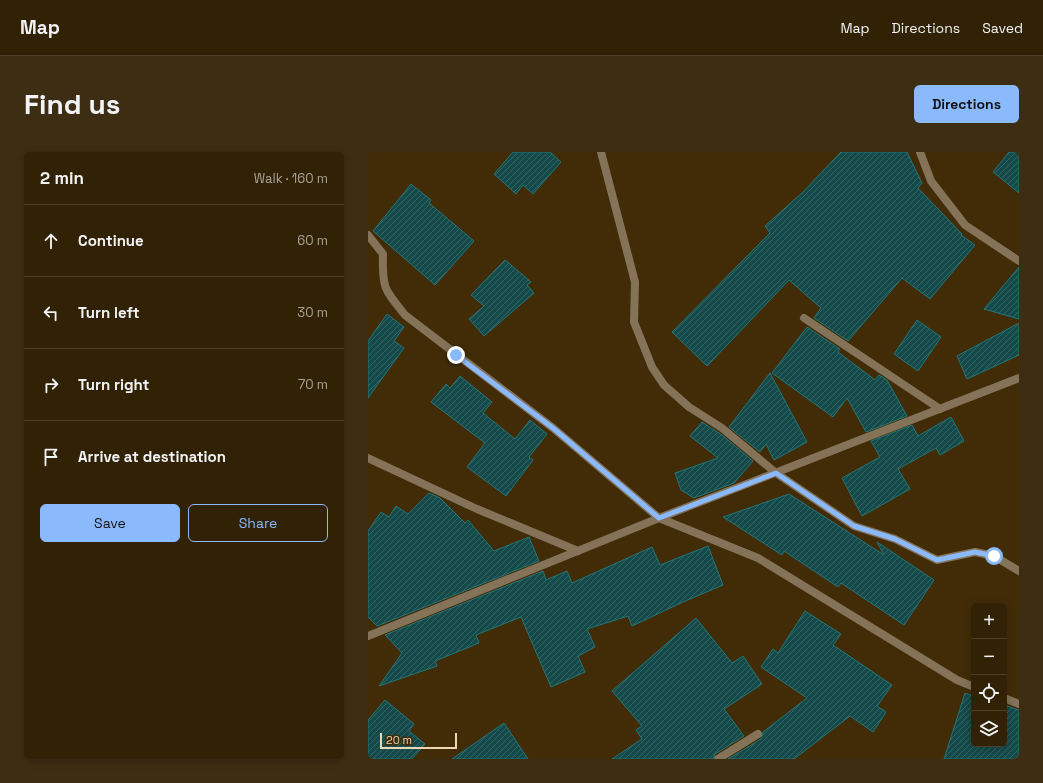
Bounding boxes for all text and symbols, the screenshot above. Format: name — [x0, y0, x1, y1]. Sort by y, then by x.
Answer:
text: Map — [20, 15, 60, 40]
text: Map — [840, 19, 870, 37]
text: Directions — [892, 19, 960, 37]
text: Saved — [982, 19, 1023, 37]
button: Directions — [914, 85, 1019, 123]
text: Find us — [24, 86, 121, 122]
text: 2 min — [40, 167, 84, 189]
text: Walk · 160 m — [254, 170, 328, 187]
icon: ahead — [40, 230, 62, 252]
text: Continue — [78, 231, 144, 250]
text: 60 m — [297, 232, 328, 249]
icon: left — [40, 302, 62, 324]
text: Turn left — [78, 303, 140, 322]
text: 30 m — [297, 304, 328, 321]
route end — [447, 346, 465, 364]
icon: right — [40, 374, 62, 396]
text: Turn right — [78, 375, 149, 394]
text: 70 m — [298, 376, 328, 393]
icon: arrive — [40, 446, 62, 468]
text: Arrive at destination — [78, 447, 226, 466]
button: Save — [40, 504, 180, 542]
button: Share — [188, 504, 328, 542]
route start — [985, 547, 1003, 565]
map controls — [971, 603, 1007, 747]
button: + — [971, 603, 1007, 639]
button: − — [971, 639, 1007, 675]
button: locate — [971, 675, 1007, 711]
button: layers — [971, 711, 1007, 747]
scale bar — [380, 731, 457, 750]
text: 20 m — [386, 733, 412, 747]

